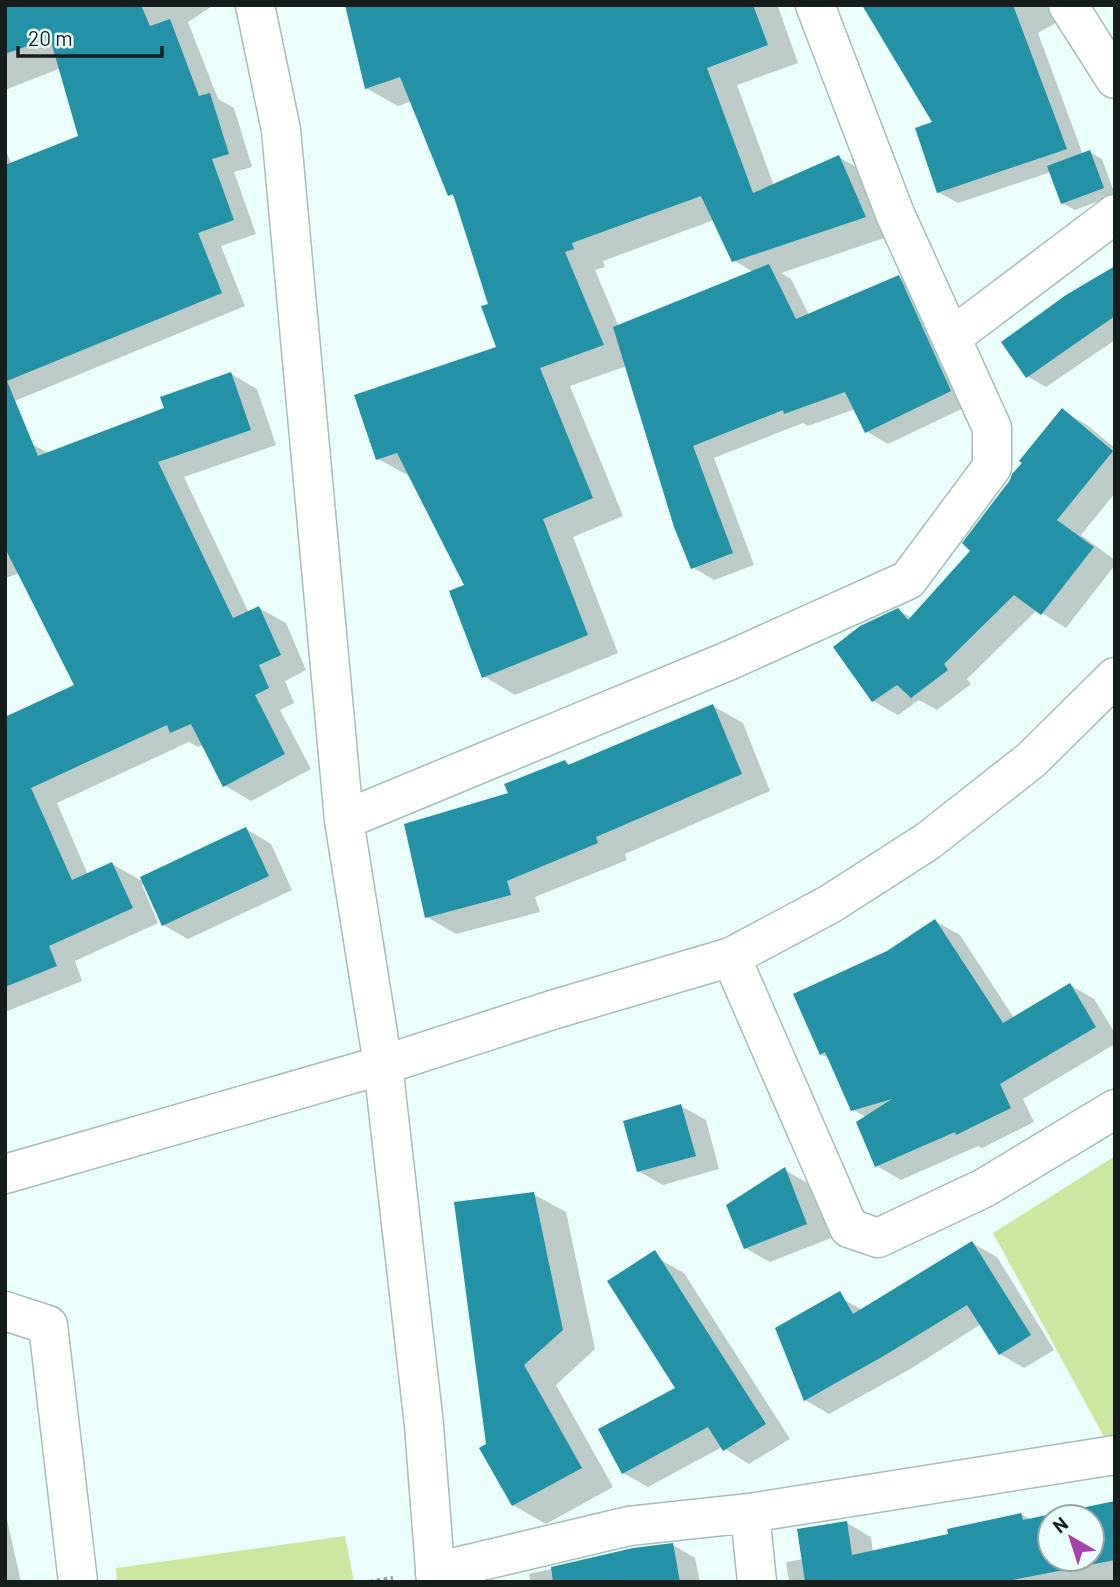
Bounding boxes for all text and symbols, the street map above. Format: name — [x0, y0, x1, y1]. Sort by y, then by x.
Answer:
scale bar — [18, 14, 161, 58]
text: 20 m — [28, 25, 73, 50]
north arrow — [1036, 1503, 1106, 1573]
text: N — [1048, 1511, 1072, 1537]

